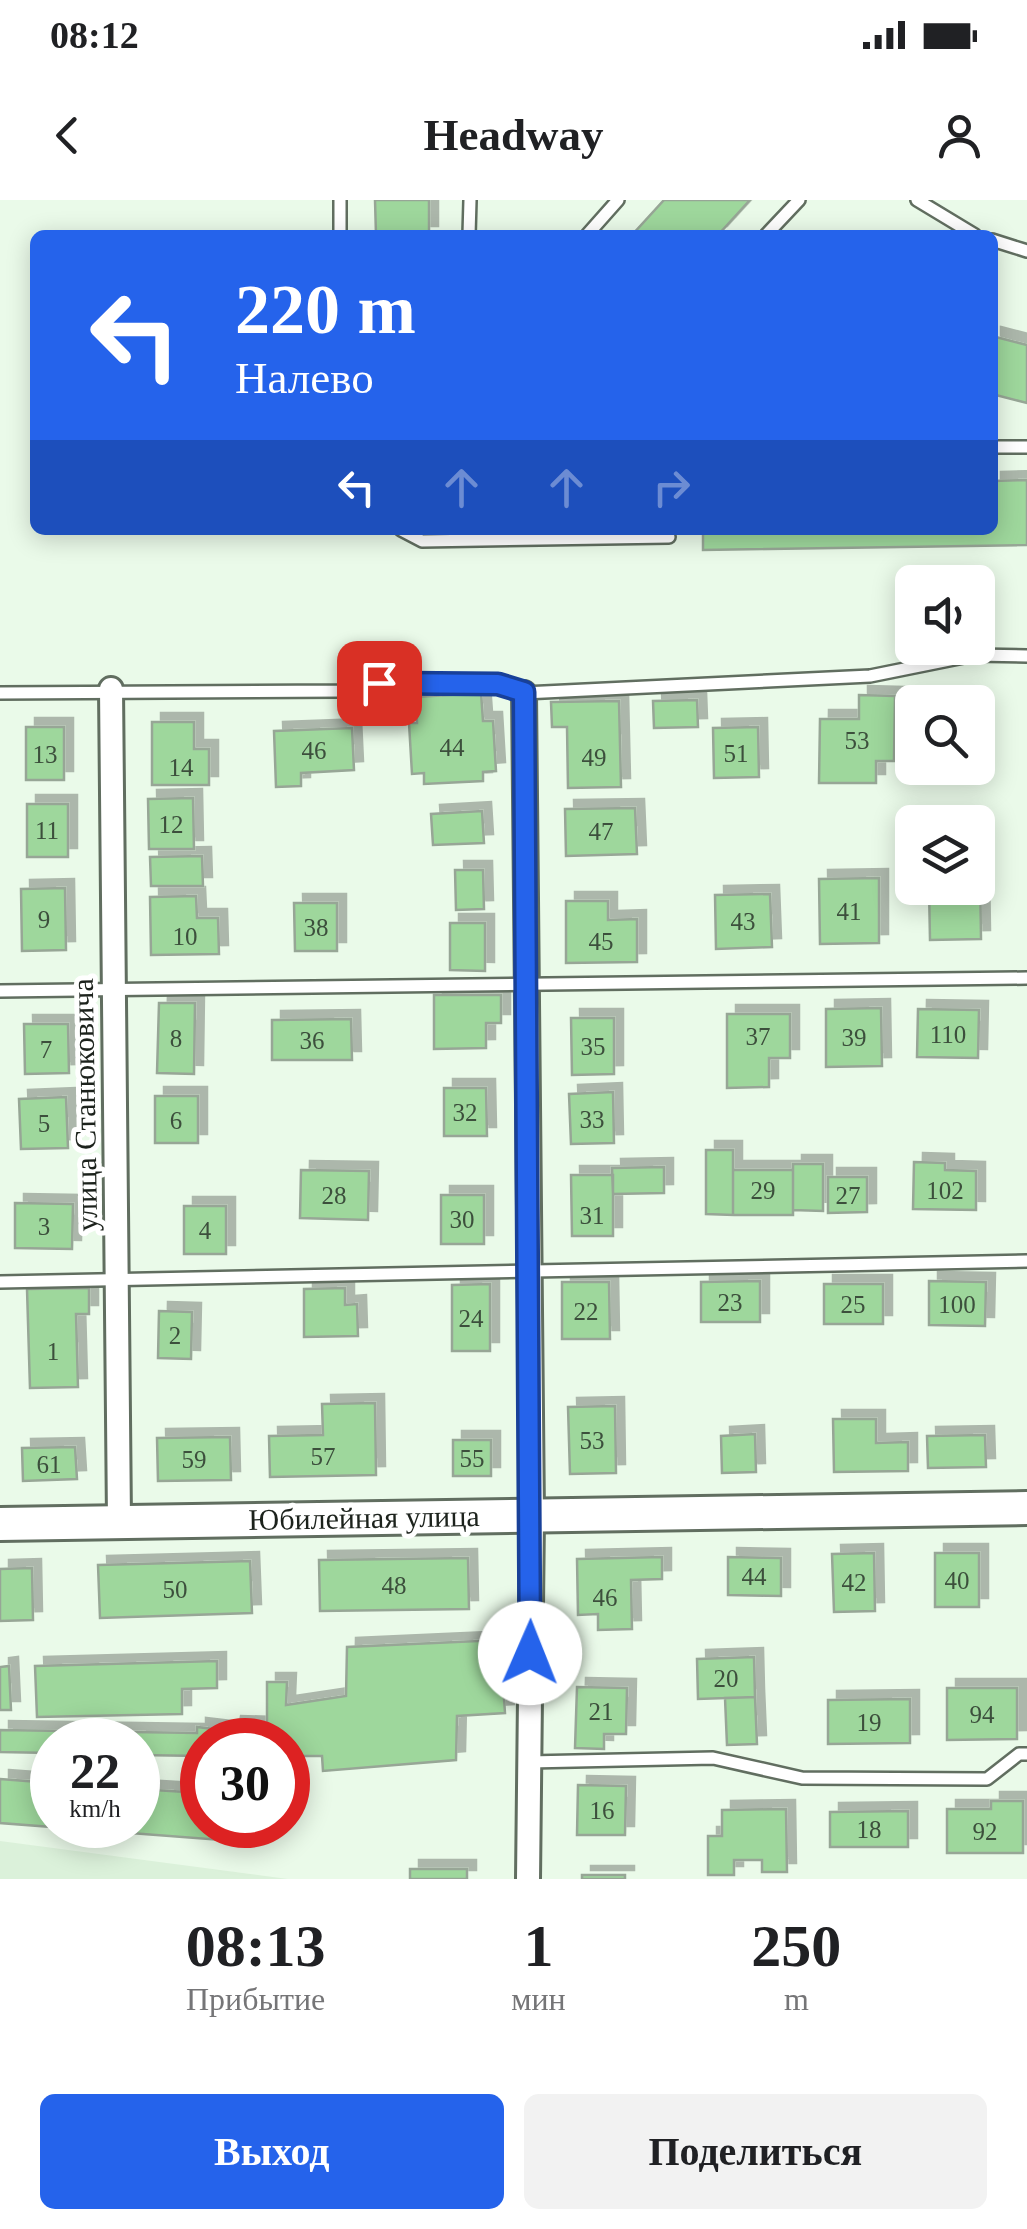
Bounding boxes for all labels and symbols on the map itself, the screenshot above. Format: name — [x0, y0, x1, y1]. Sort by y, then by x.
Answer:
pin — [337, 641, 422, 726]
house number: 53 — [845, 727, 870, 754]
house number: 44 — [440, 734, 465, 761]
house number: 46 — [302, 737, 327, 764]
house number: 51 — [724, 740, 749, 767]
house number: 13 — [33, 741, 58, 768]
house number: 49 — [582, 744, 607, 771]
house number: 14 — [169, 754, 194, 781]
house number: 12 — [159, 811, 184, 838]
house number: 11 — [35, 817, 59, 844]
house number: 47 — [589, 818, 614, 845]
house number: 41 — [837, 898, 862, 925]
house number: 9 — [38, 906, 50, 933]
house number: 43 — [731, 908, 756, 935]
house number: 38 — [304, 914, 329, 941]
house number: 10 — [173, 923, 198, 950]
house number: 45 — [589, 928, 614, 955]
street label: улица Станюковича — [66, 978, 103, 1232]
house number: 110 — [930, 1021, 966, 1048]
house number: 37 — [746, 1023, 771, 1050]
house number: 39 — [842, 1024, 867, 1051]
house number: 8 — [170, 1025, 182, 1052]
house number: 36 — [300, 1027, 325, 1054]
house number: 35 — [581, 1033, 606, 1060]
house number: 7 — [40, 1036, 52, 1063]
house number: 32 — [453, 1099, 478, 1126]
house number: 33 — [580, 1106, 605, 1133]
house number: 6 — [170, 1107, 182, 1134]
house number: 5 — [38, 1110, 50, 1137]
house number: 29 — [751, 1177, 776, 1204]
house number: 102 — [926, 1177, 964, 1204]
house number: 28 — [322, 1182, 347, 1209]
house number: 27 — [836, 1182, 861, 1209]
house number: 31 — [580, 1202, 605, 1229]
house number: 30 — [450, 1206, 475, 1233]
house number: 3 — [38, 1213, 50, 1240]
house number: 4 — [199, 1217, 212, 1244]
house number: 23 — [718, 1289, 743, 1316]
house number: 25 — [841, 1291, 866, 1318]
house number: 100 — [938, 1291, 976, 1318]
house number: 22 — [574, 1298, 599, 1325]
house number: 24 — [459, 1305, 484, 1332]
house number: 2 — [169, 1322, 181, 1349]
house number: 1 — [47, 1338, 59, 1365]
house number: 53 — [580, 1427, 605, 1454]
house number: 57 — [311, 1443, 336, 1470]
house number: 55 — [460, 1445, 485, 1472]
house number: 59 — [182, 1446, 207, 1473]
house number: 61 — [37, 1451, 62, 1478]
street label: Юбилейная улица — [248, 1499, 480, 1536]
house number: 44 — [742, 1563, 767, 1590]
house number: 40 — [945, 1567, 970, 1594]
house number: 42 — [842, 1569, 867, 1596]
house number: 48 — [382, 1572, 407, 1599]
house number: 50 — [163, 1576, 188, 1603]
house number: 46 — [593, 1584, 618, 1611]
position arrow — [478, 1601, 582, 1705]
house number: 20 — [714, 1665, 739, 1692]
house number: 21 — [589, 1698, 614, 1725]
house number: 94 — [970, 1701, 995, 1728]
house number: 19 — [857, 1709, 882, 1736]
speed limit sign: 30 — [180, 1718, 310, 1848]
house number: 16 — [590, 1797, 615, 1824]
house number: 18 — [857, 1816, 882, 1843]
house number: 92 — [973, 1818, 998, 1845]

